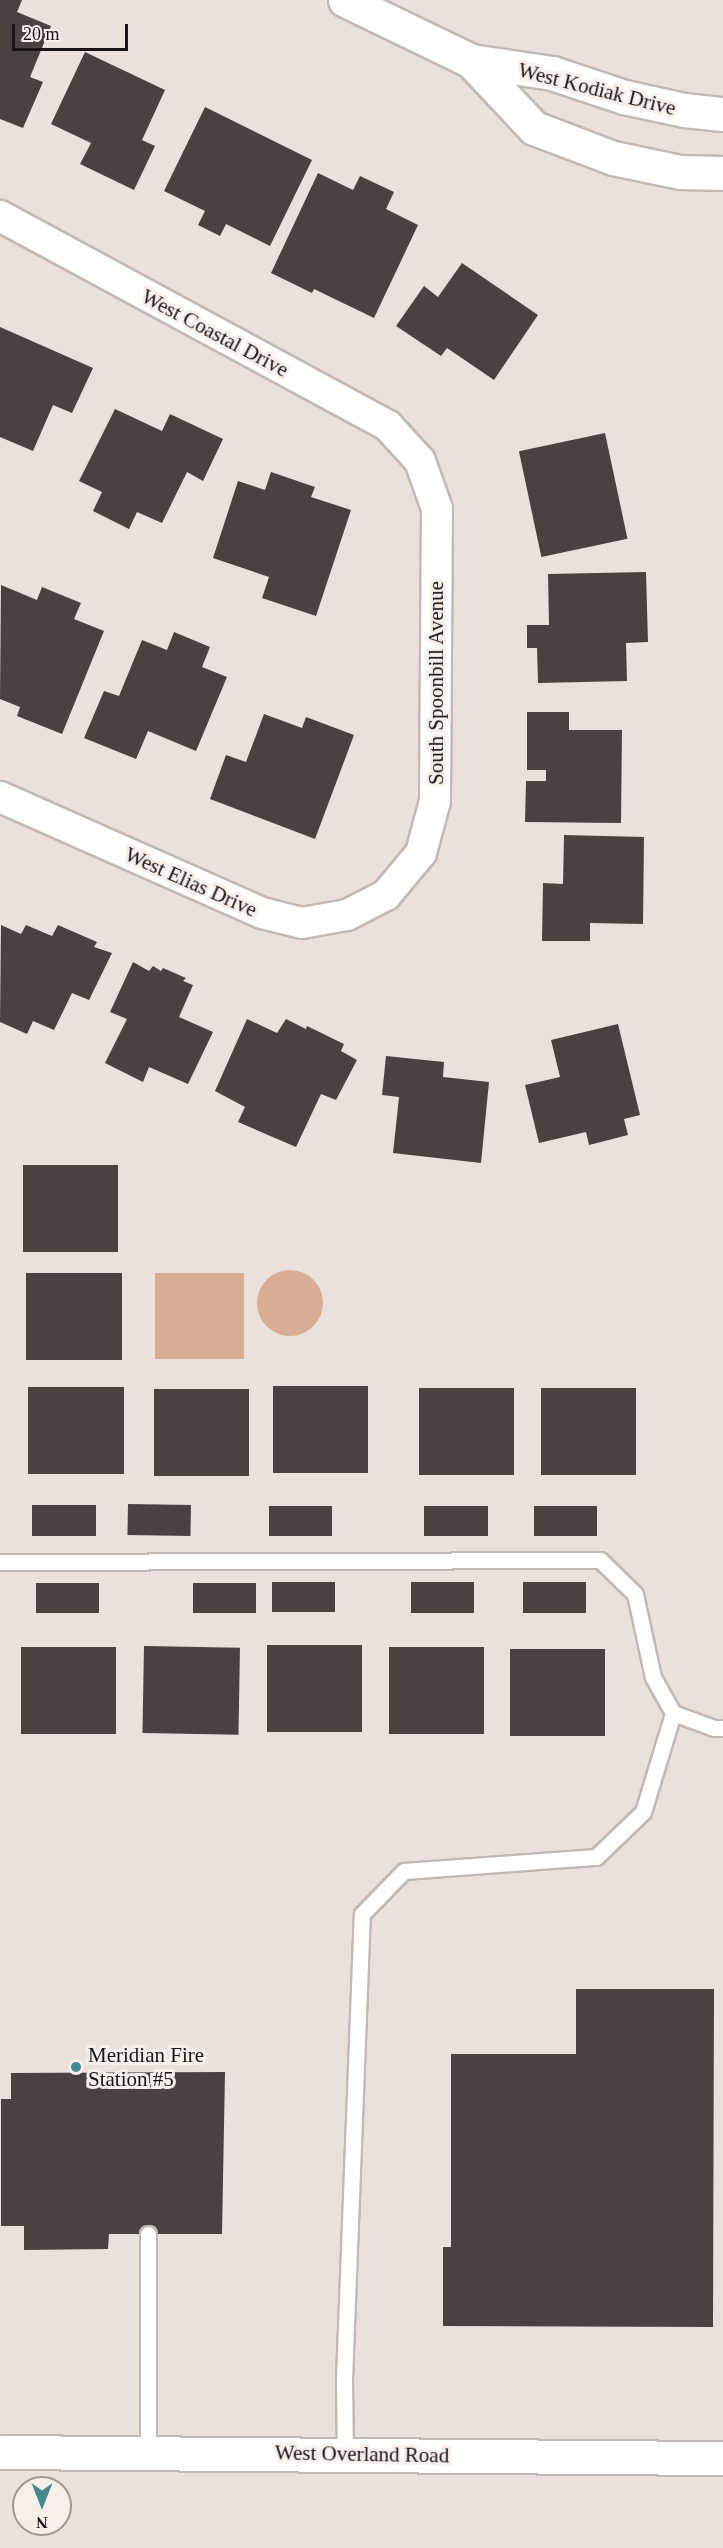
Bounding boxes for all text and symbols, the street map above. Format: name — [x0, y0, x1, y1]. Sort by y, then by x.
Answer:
scale bar — [15, 12, 130, 50]
text: 20 m — [23, 24, 60, 44]
street label: West Kodiak Drive — [516, 57, 678, 121]
street label: West Coastal Drive — [137, 284, 293, 382]
street label: South Spoonbill Avenue — [423, 581, 449, 785]
street label: West Elias Drive — [121, 842, 261, 922]
place label: Meridian Fire Station #5 — [88, 2042, 204, 2092]
marker: Meridian Fire Station #5 — [69, 2060, 83, 2074]
street label: West Overland Road — [275, 2440, 449, 2468]
north arrow — [12, 2476, 72, 2536]
text: N — [36, 2514, 48, 2531]

